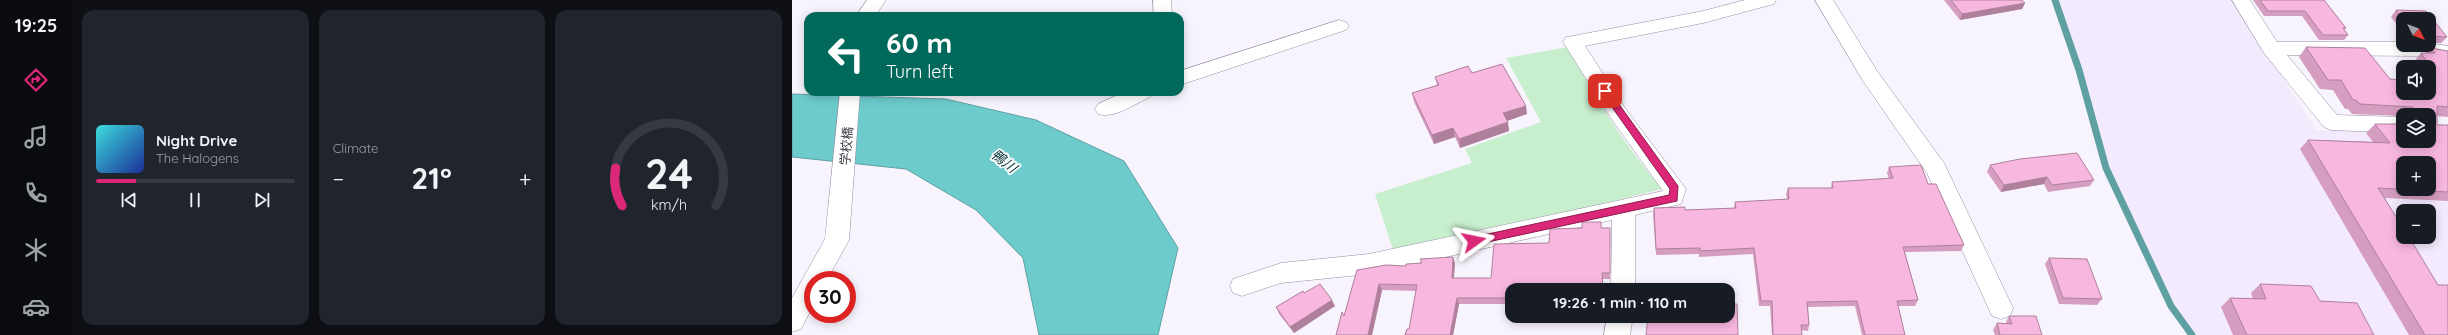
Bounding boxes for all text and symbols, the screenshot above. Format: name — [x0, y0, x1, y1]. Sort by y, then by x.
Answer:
north arrow — [2396, 12, 2436, 52]
map controls — [2396, 12, 2436, 244]
text: 19:25 — [15, 14, 57, 37]
text: 60 m — [886, 25, 952, 60]
icon: left — [820, 28, 872, 80]
text: Turn left — [886, 60, 954, 83]
button: sound — [2396, 60, 2436, 100]
icon: directions — [22, 66, 50, 94]
pin — [1588, 74, 1622, 108]
icon: arrive — [1594, 80, 1616, 102]
button: layers — [2396, 108, 2436, 148]
icon: music — [22, 123, 50, 151]
street label: 学校橋 — [836, 126, 856, 166]
text: Night Drive — [156, 131, 237, 150]
text: Climate — [333, 140, 378, 156]
water label: 鴨川 — [987, 145, 1022, 178]
text: 24 — [645, 146, 693, 198]
text: The Halogens — [156, 150, 239, 166]
button: + — [2396, 156, 2436, 196]
text: 21° — [411, 159, 452, 197]
text: − — [333, 165, 344, 193]
text: + — [519, 165, 531, 193]
icon: phone — [22, 179, 50, 207]
icon: previous — [118, 189, 140, 211]
icon: pause — [184, 189, 206, 211]
icon: next — [251, 189, 273, 211]
text: km/h — [651, 195, 687, 213]
button: − — [2396, 204, 2436, 244]
position arrow — [1453, 220, 1495, 262]
icon: climate — [22, 236, 50, 264]
speed limit sign: 30 — [804, 271, 856, 323]
icon: car — [22, 293, 50, 321]
text: 19:26 · 1 min · 110 m — [1553, 293, 1687, 312]

